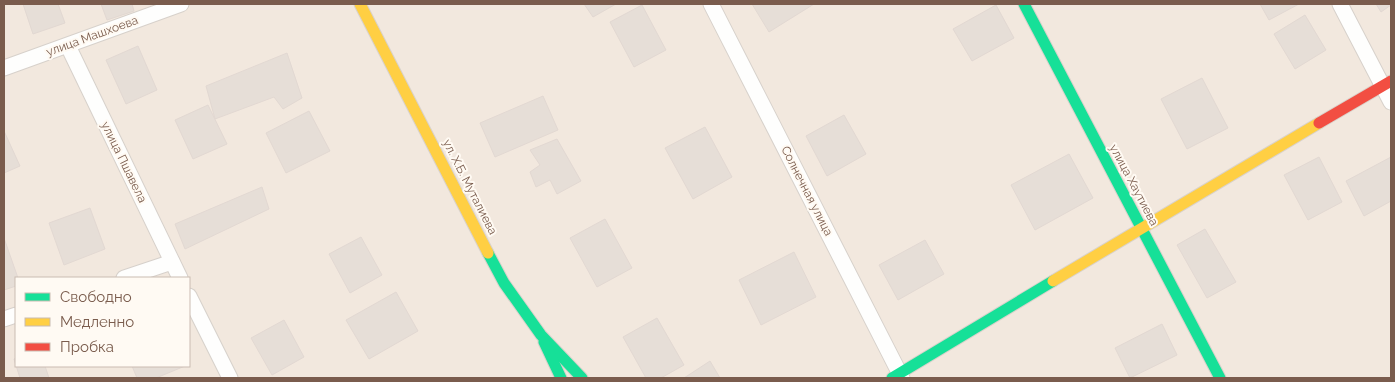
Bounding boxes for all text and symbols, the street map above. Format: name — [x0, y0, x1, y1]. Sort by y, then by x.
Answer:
street label: улица Машхоева — [44, 13, 140, 59]
street label: улица Пшавела — [98, 119, 150, 205]
street label: ул. Х.Б. Муталиева — [440, 137, 500, 237]
street label: улица Хаутиева — [1107, 142, 1161, 228]
street label: Солнечная улица — [778, 144, 836, 238]
legend — [15, 277, 190, 367]
text: Свободно — [60, 288, 132, 306]
text: Медленно — [60, 313, 134, 331]
text: Пробка — [60, 338, 114, 356]

